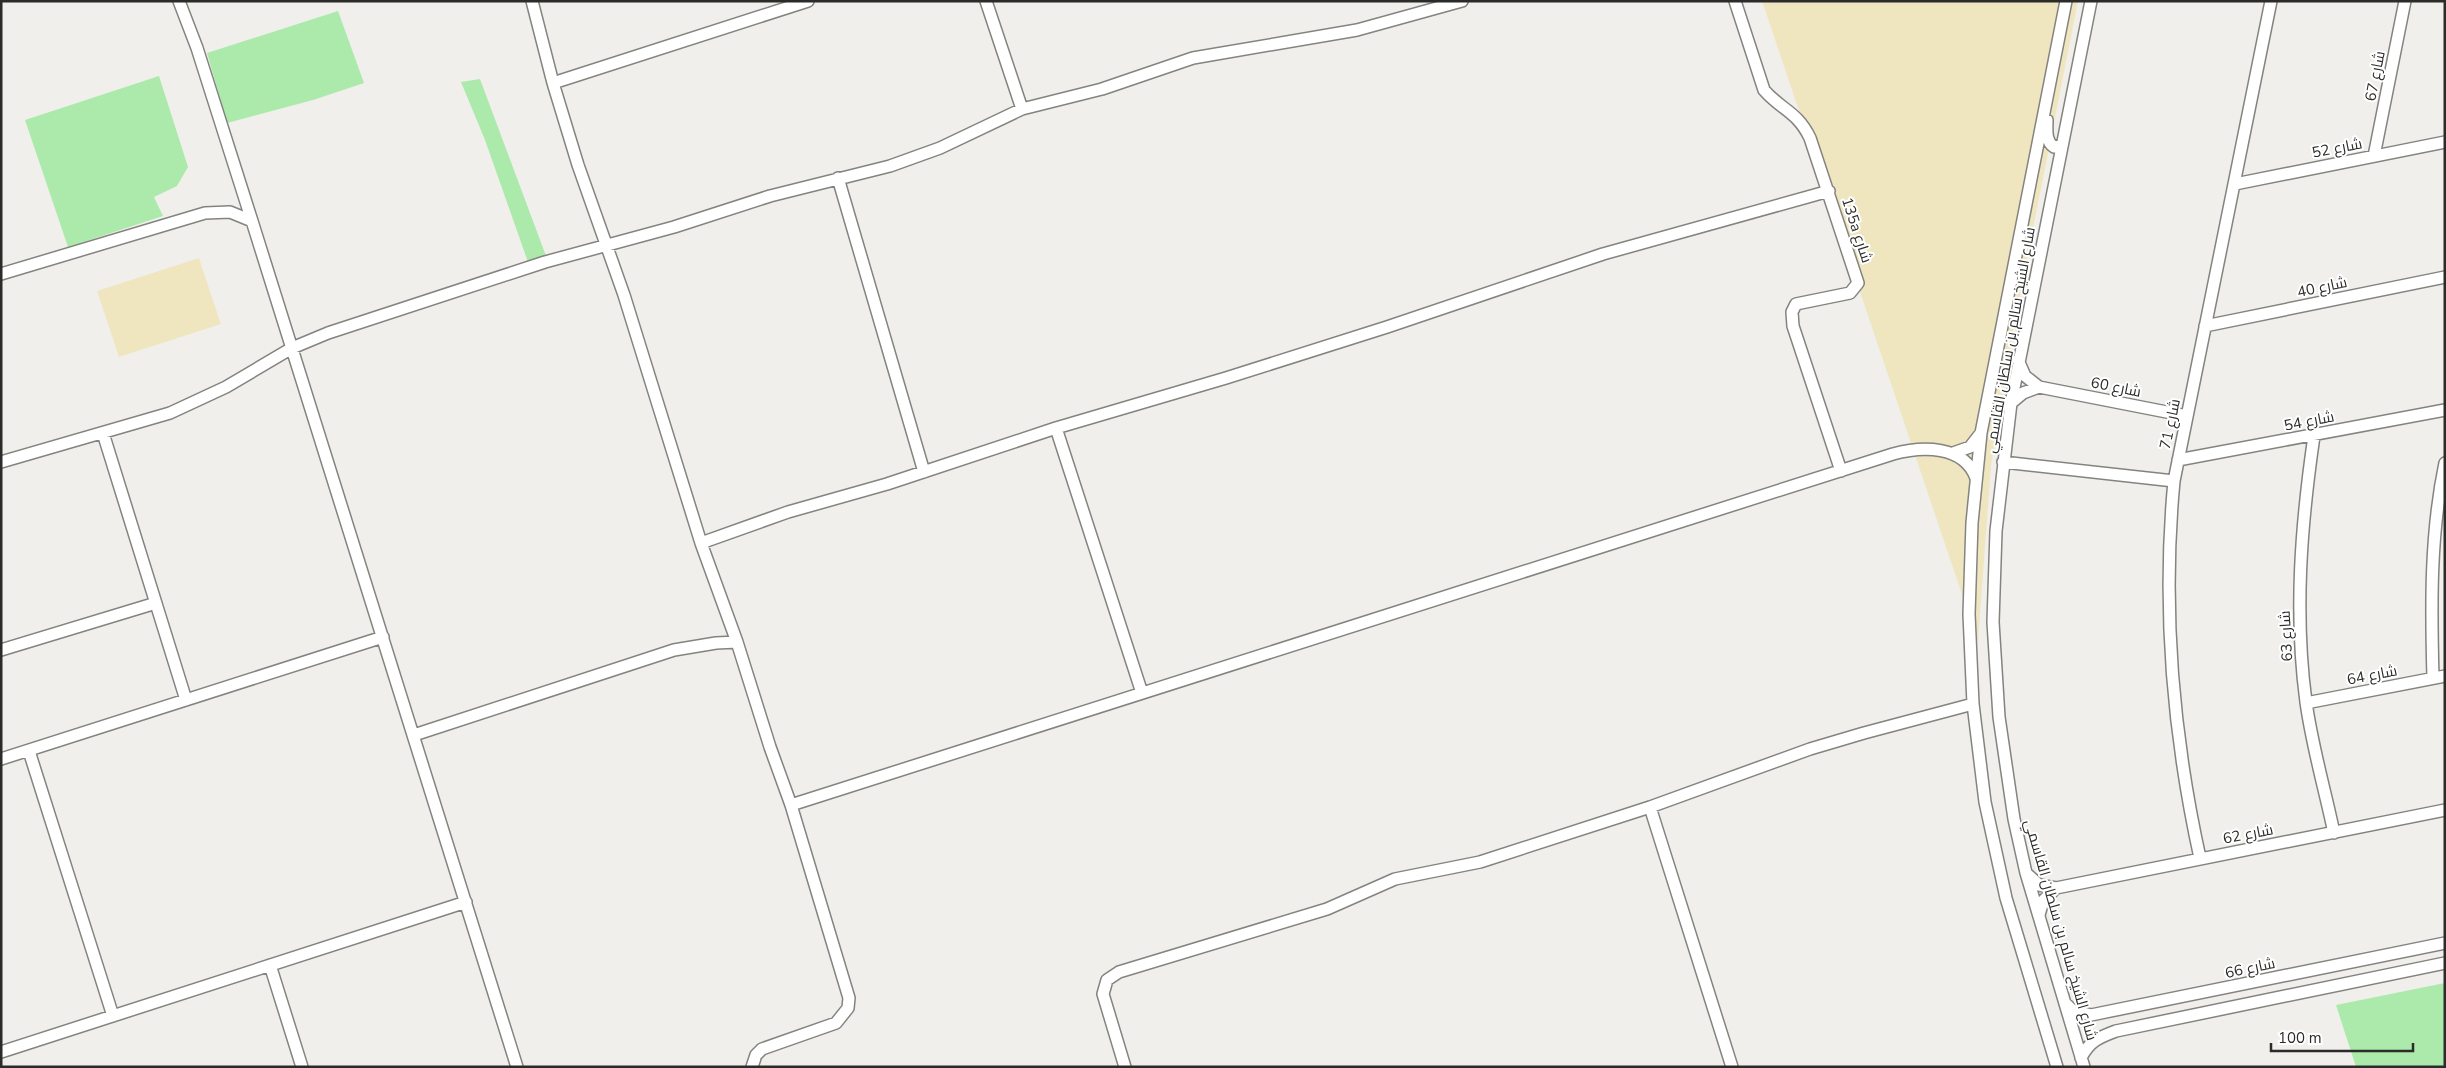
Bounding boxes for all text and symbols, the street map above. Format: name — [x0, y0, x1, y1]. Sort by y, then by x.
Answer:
street label: شارع 67 — [2360, 49, 2391, 103]
street label: شارع 52 — [2310, 133, 2364, 164]
street label: 135a شارع — [1836, 195, 1877, 266]
street label: شارع الشيخ سالم بن سلطان القاسمي — [1980, 225, 2042, 455]
street label: شارع 40 — [2295, 272, 2349, 303]
street label: شارع 60 — [2089, 372, 2143, 403]
street label: شارع 71 — [2155, 397, 2186, 451]
street label: شارع 54 — [2282, 406, 2336, 437]
street label: شارع 63 — [2275, 610, 2298, 662]
street label: شارع 64 — [2345, 660, 2399, 691]
street label: شارع الشيخ سالم بن سلطان القاسمي — [2018, 817, 2102, 1043]
street label: شارع 62 — [2221, 819, 2275, 850]
street label: شارع 66 — [2223, 953, 2277, 984]
scale bar — [2271, 1020, 2414, 1052]
text: 100 m — [2278, 1028, 2322, 1048]

